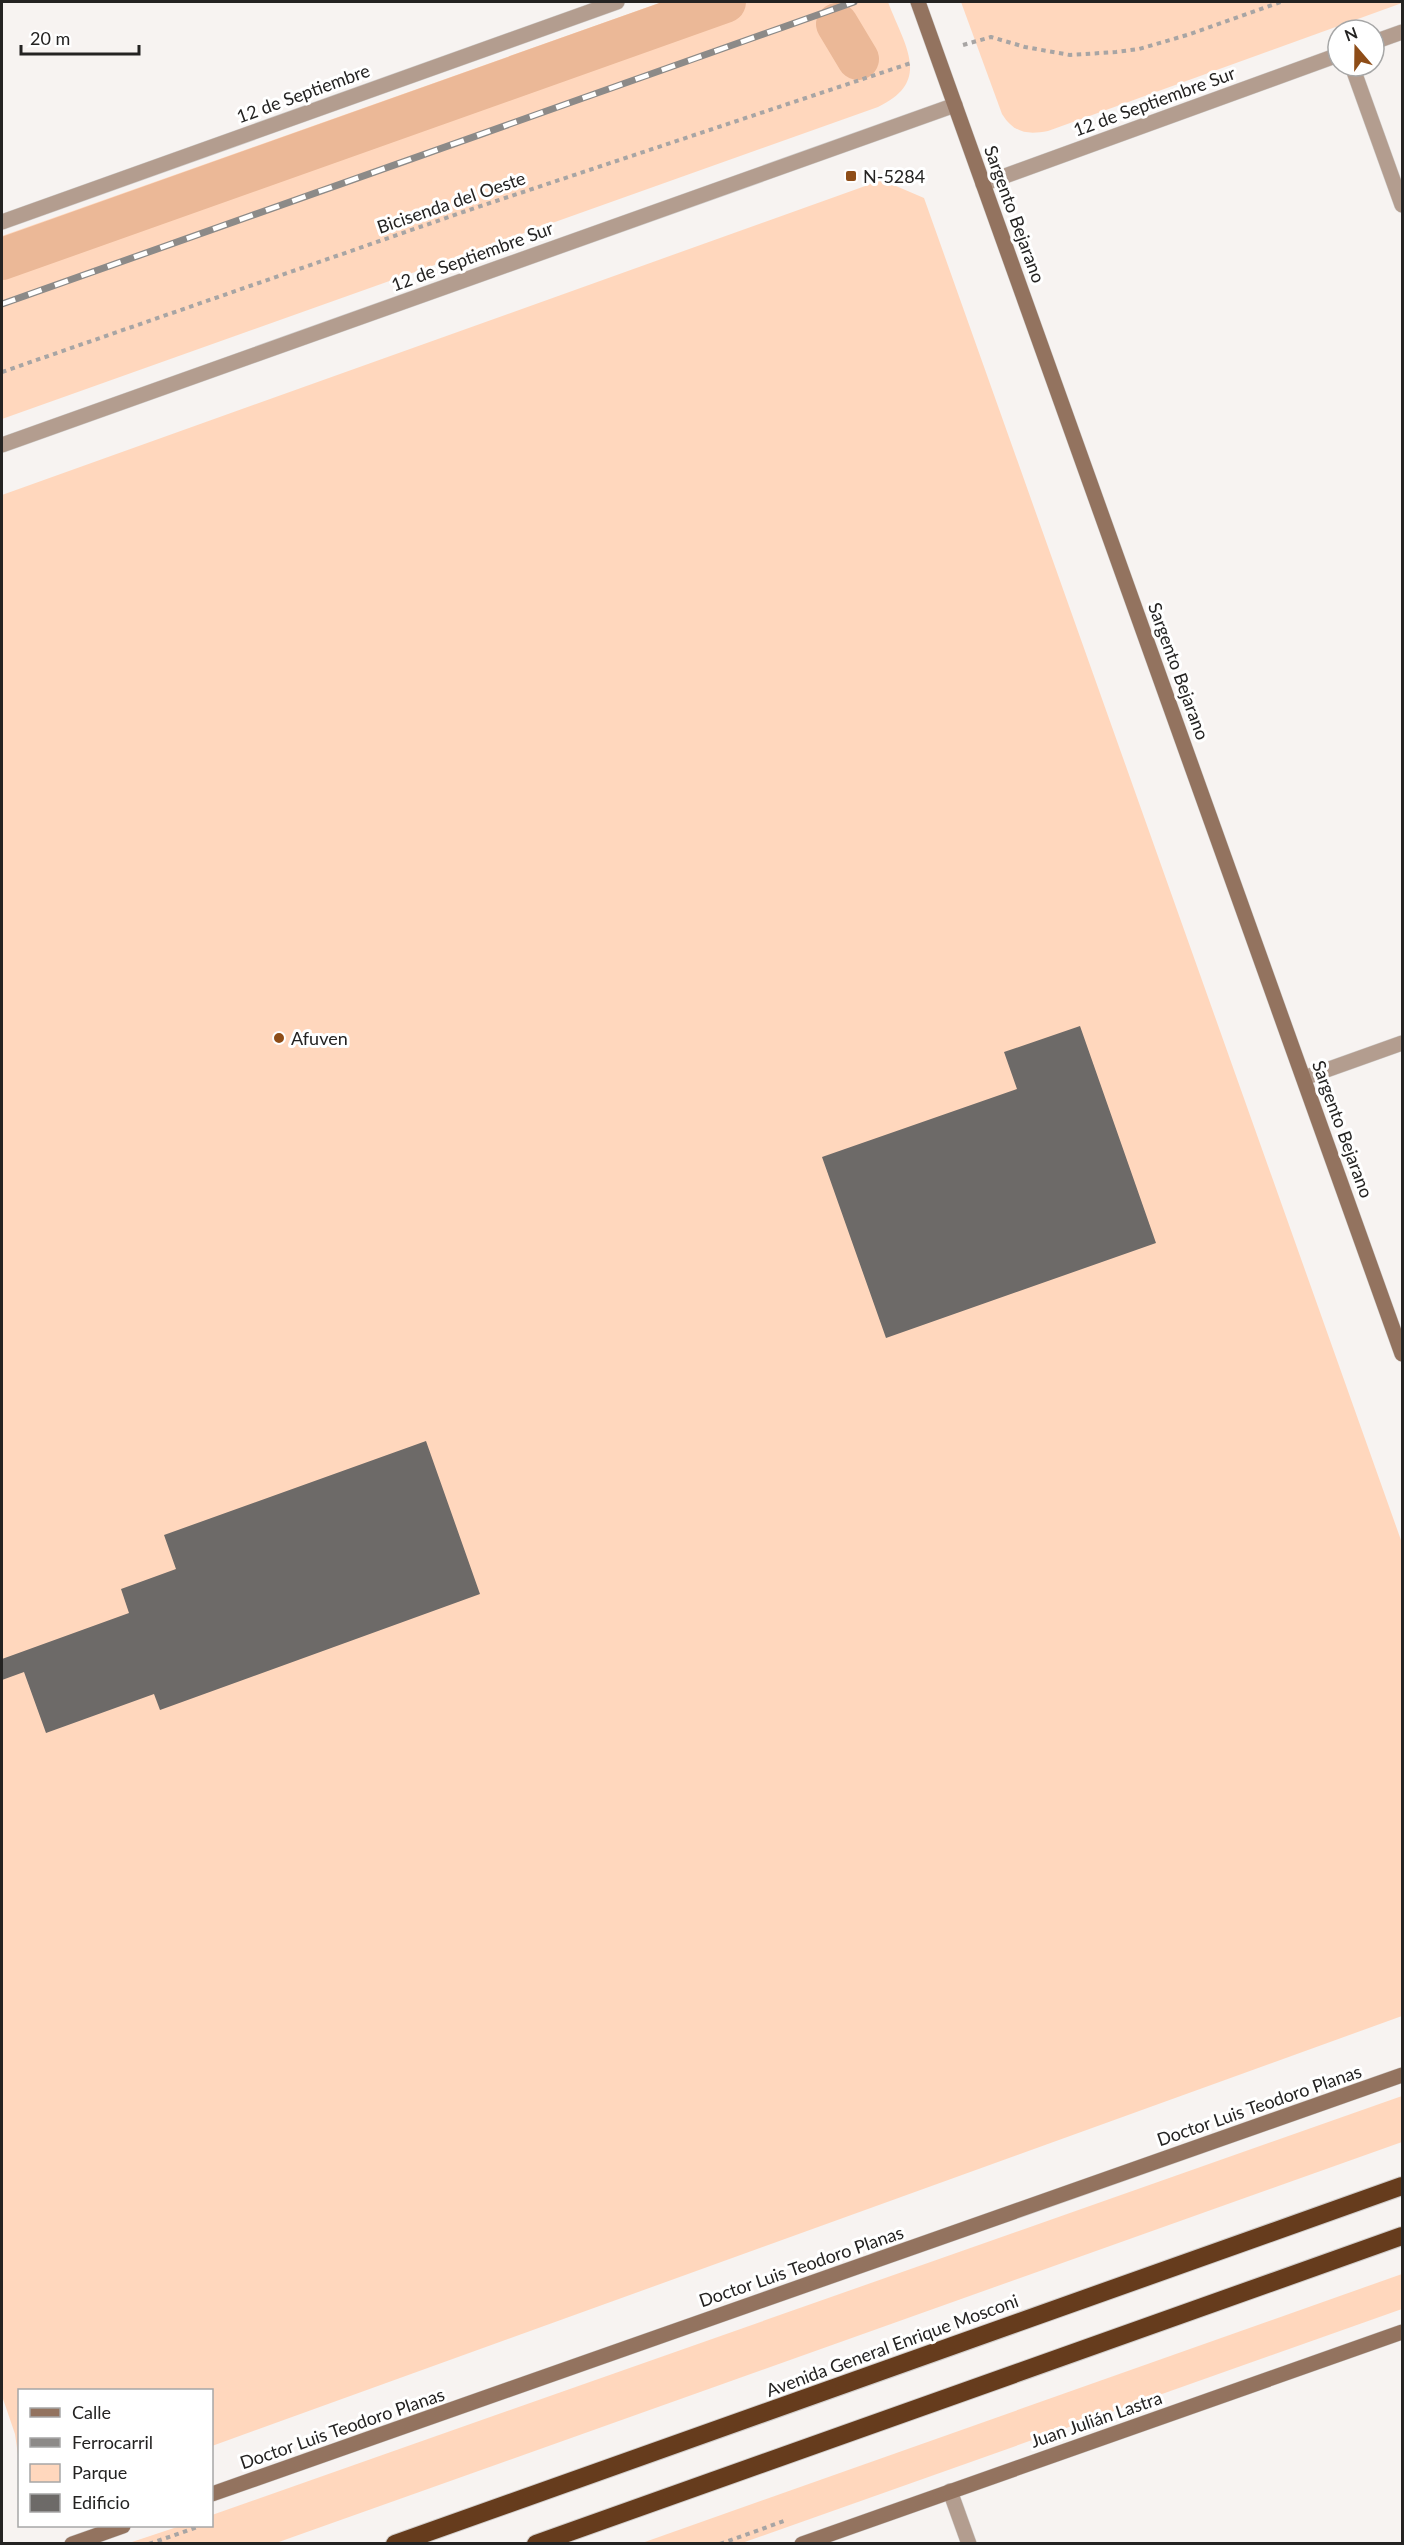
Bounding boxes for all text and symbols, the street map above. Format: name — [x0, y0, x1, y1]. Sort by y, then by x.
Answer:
scale bar — [21, 18, 140, 56]
north arrow — [1326, 18, 1386, 78]
text: N — [1342, 22, 1360, 44]
text: 20 m — [30, 27, 70, 49]
street label: 12 de Septiembre — [233, 59, 373, 127]
street label: 12 de Septiembre Sur — [1070, 61, 1238, 141]
street label: Sargento Bejarano — [980, 142, 1050, 286]
place label: N-5284 — [863, 165, 925, 187]
street label: Bicisenda del Oeste — [374, 166, 528, 238]
marker: N-5284 — [844, 169, 858, 183]
street label: 12 de Septiembre Sur — [388, 216, 556, 296]
street label: Sargento Bejarano — [1144, 599, 1214, 743]
place label: Afuven — [291, 1027, 348, 1049]
marker: Afuven — [272, 1031, 286, 1045]
street label: Sargento Bejarano — [1308, 1057, 1378, 1201]
street label: Doctor Luis Teodoro Planas — [1154, 2060, 1364, 2150]
street label: Doctor Luis Teodoro Planas — [696, 2221, 906, 2311]
street label: Avenida General Enrique Mosconi — [763, 2289, 1021, 2401]
street label: Doctor Luis Teodoro Planas — [237, 2383, 447, 2473]
street label: Juan Julián Lastra — [1027, 2386, 1165, 2452]
legend — [18, 2389, 213, 2527]
text: Calle — [72, 2401, 111, 2423]
text: Ferrocarril — [72, 2431, 153, 2453]
text: Parque — [72, 2461, 127, 2483]
text: Edificio — [72, 2491, 130, 2513]

